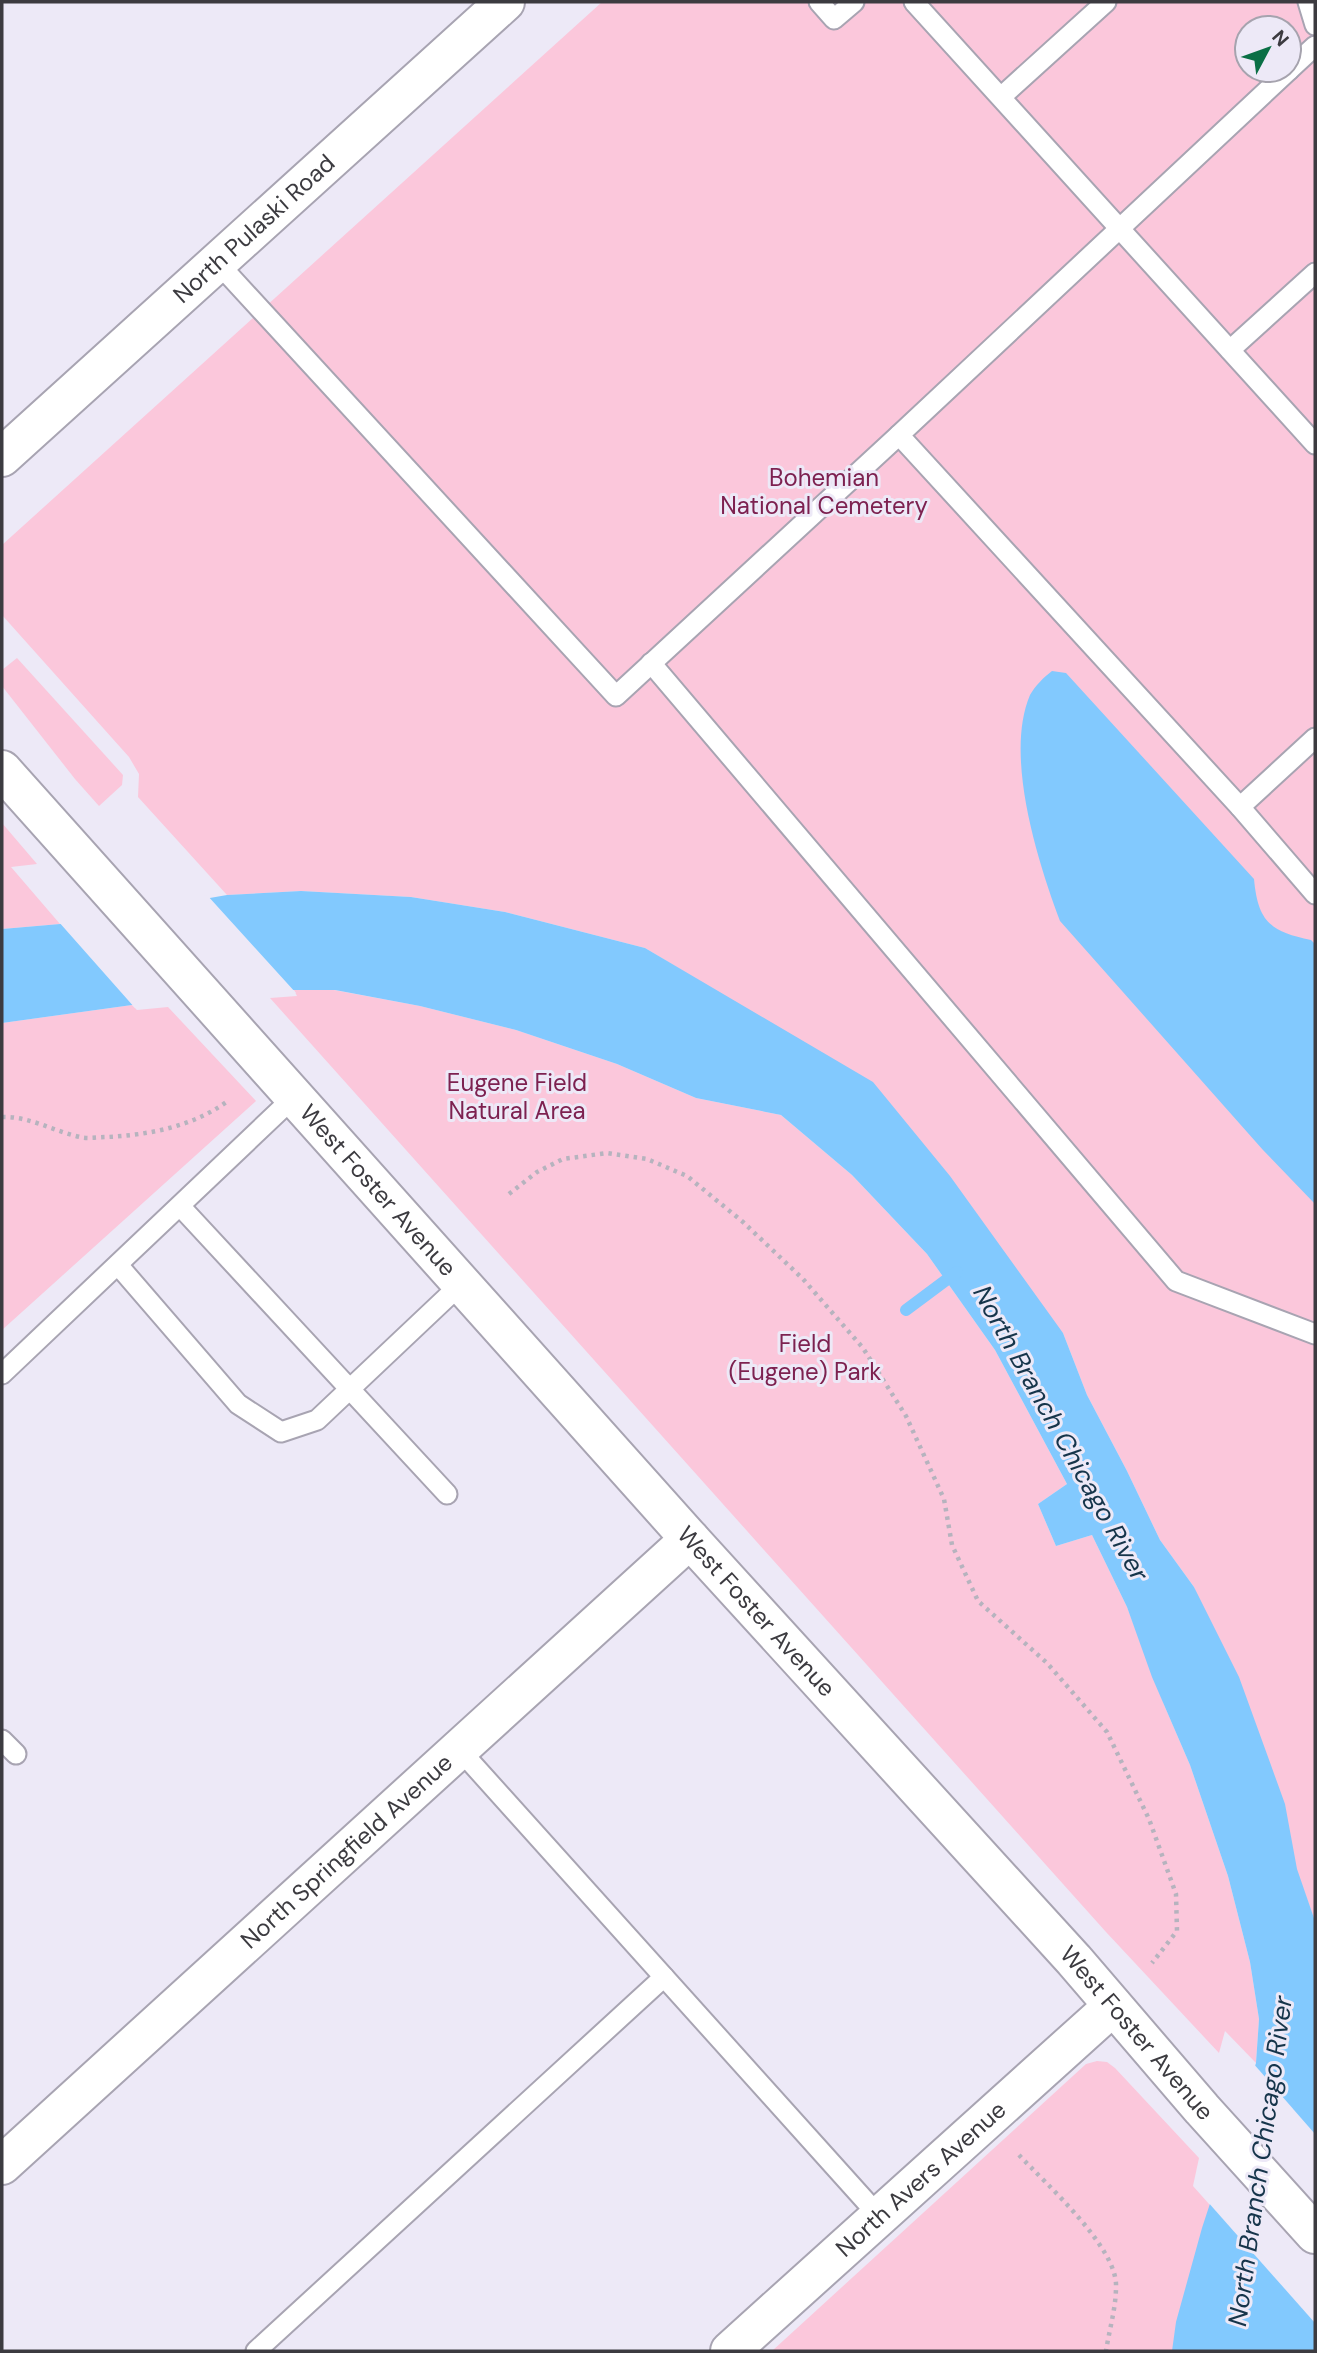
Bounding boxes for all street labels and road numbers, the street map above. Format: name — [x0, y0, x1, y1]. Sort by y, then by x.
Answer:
street label: North Pulaski Road — [166, 147, 341, 310]
street label: West Foster Avenue — [293, 1097, 464, 1283]
street label: West Foster Avenue — [671, 1519, 842, 1703]
street label: North Springfield Avenue — [234, 1747, 459, 1955]
street label: West Foster Avenue — [1053, 1939, 1221, 2127]
street label: North Avers Avenue — [829, 2094, 1012, 2263]

